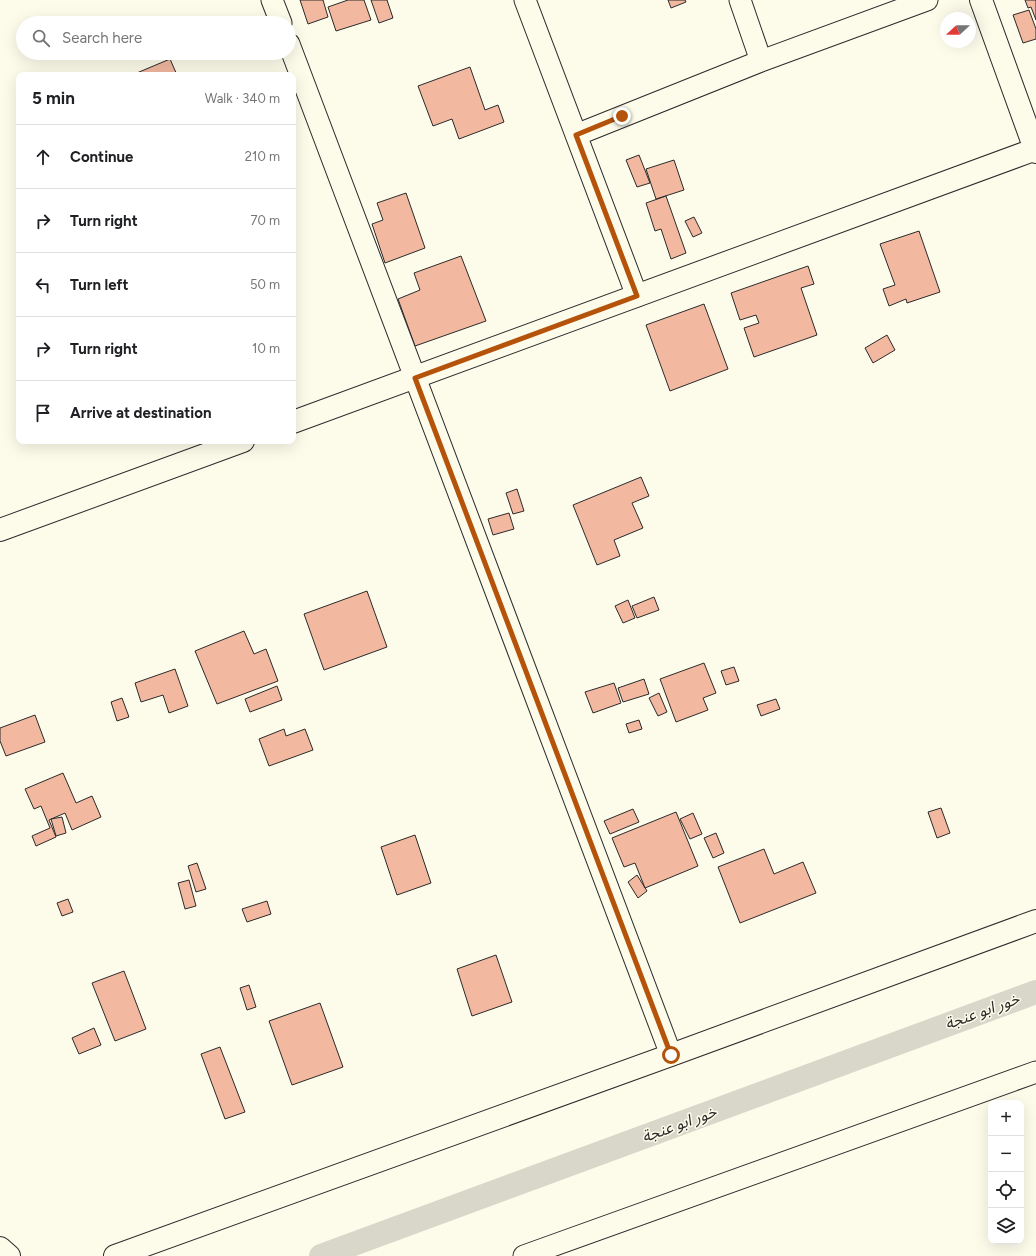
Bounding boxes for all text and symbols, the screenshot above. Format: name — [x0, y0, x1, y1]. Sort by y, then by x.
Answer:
north arrow — [940, 12, 976, 48]
search box — [16, 16, 296, 60]
icon: search — [30, 27, 52, 49]
text: Search here — [62, 29, 142, 47]
text: 5 min — [32, 88, 75, 108]
text: Walk · 340 m — [205, 91, 280, 106]
route end — [613, 107, 631, 125]
icon: ahead — [32, 146, 54, 168]
text: Continue — [70, 148, 133, 166]
text: 210 m — [245, 149, 280, 164]
icon: right — [32, 210, 54, 232]
text: Turn right — [70, 212, 138, 230]
text: 70 m — [250, 213, 280, 228]
icon: left — [32, 274, 54, 296]
text: Turn left — [70, 276, 128, 294]
text: 50 m — [250, 277, 280, 292]
icon: right — [32, 338, 54, 360]
text: Turn right — [70, 340, 138, 358]
text: 10 m — [252, 341, 280, 356]
icon: arrive — [32, 402, 54, 424]
text: Arrive at destination — [70, 404, 211, 422]
water label: خور ابو عنجة — [942, 989, 1022, 1033]
route start — [662, 1046, 680, 1064]
map controls — [988, 1100, 1024, 1244]
button: + — [988, 1100, 1024, 1136]
water label: خور ابو عنجة — [639, 1102, 719, 1146]
button: − — [988, 1136, 1024, 1172]
button: locate — [988, 1172, 1024, 1208]
button: layers — [988, 1208, 1024, 1244]

